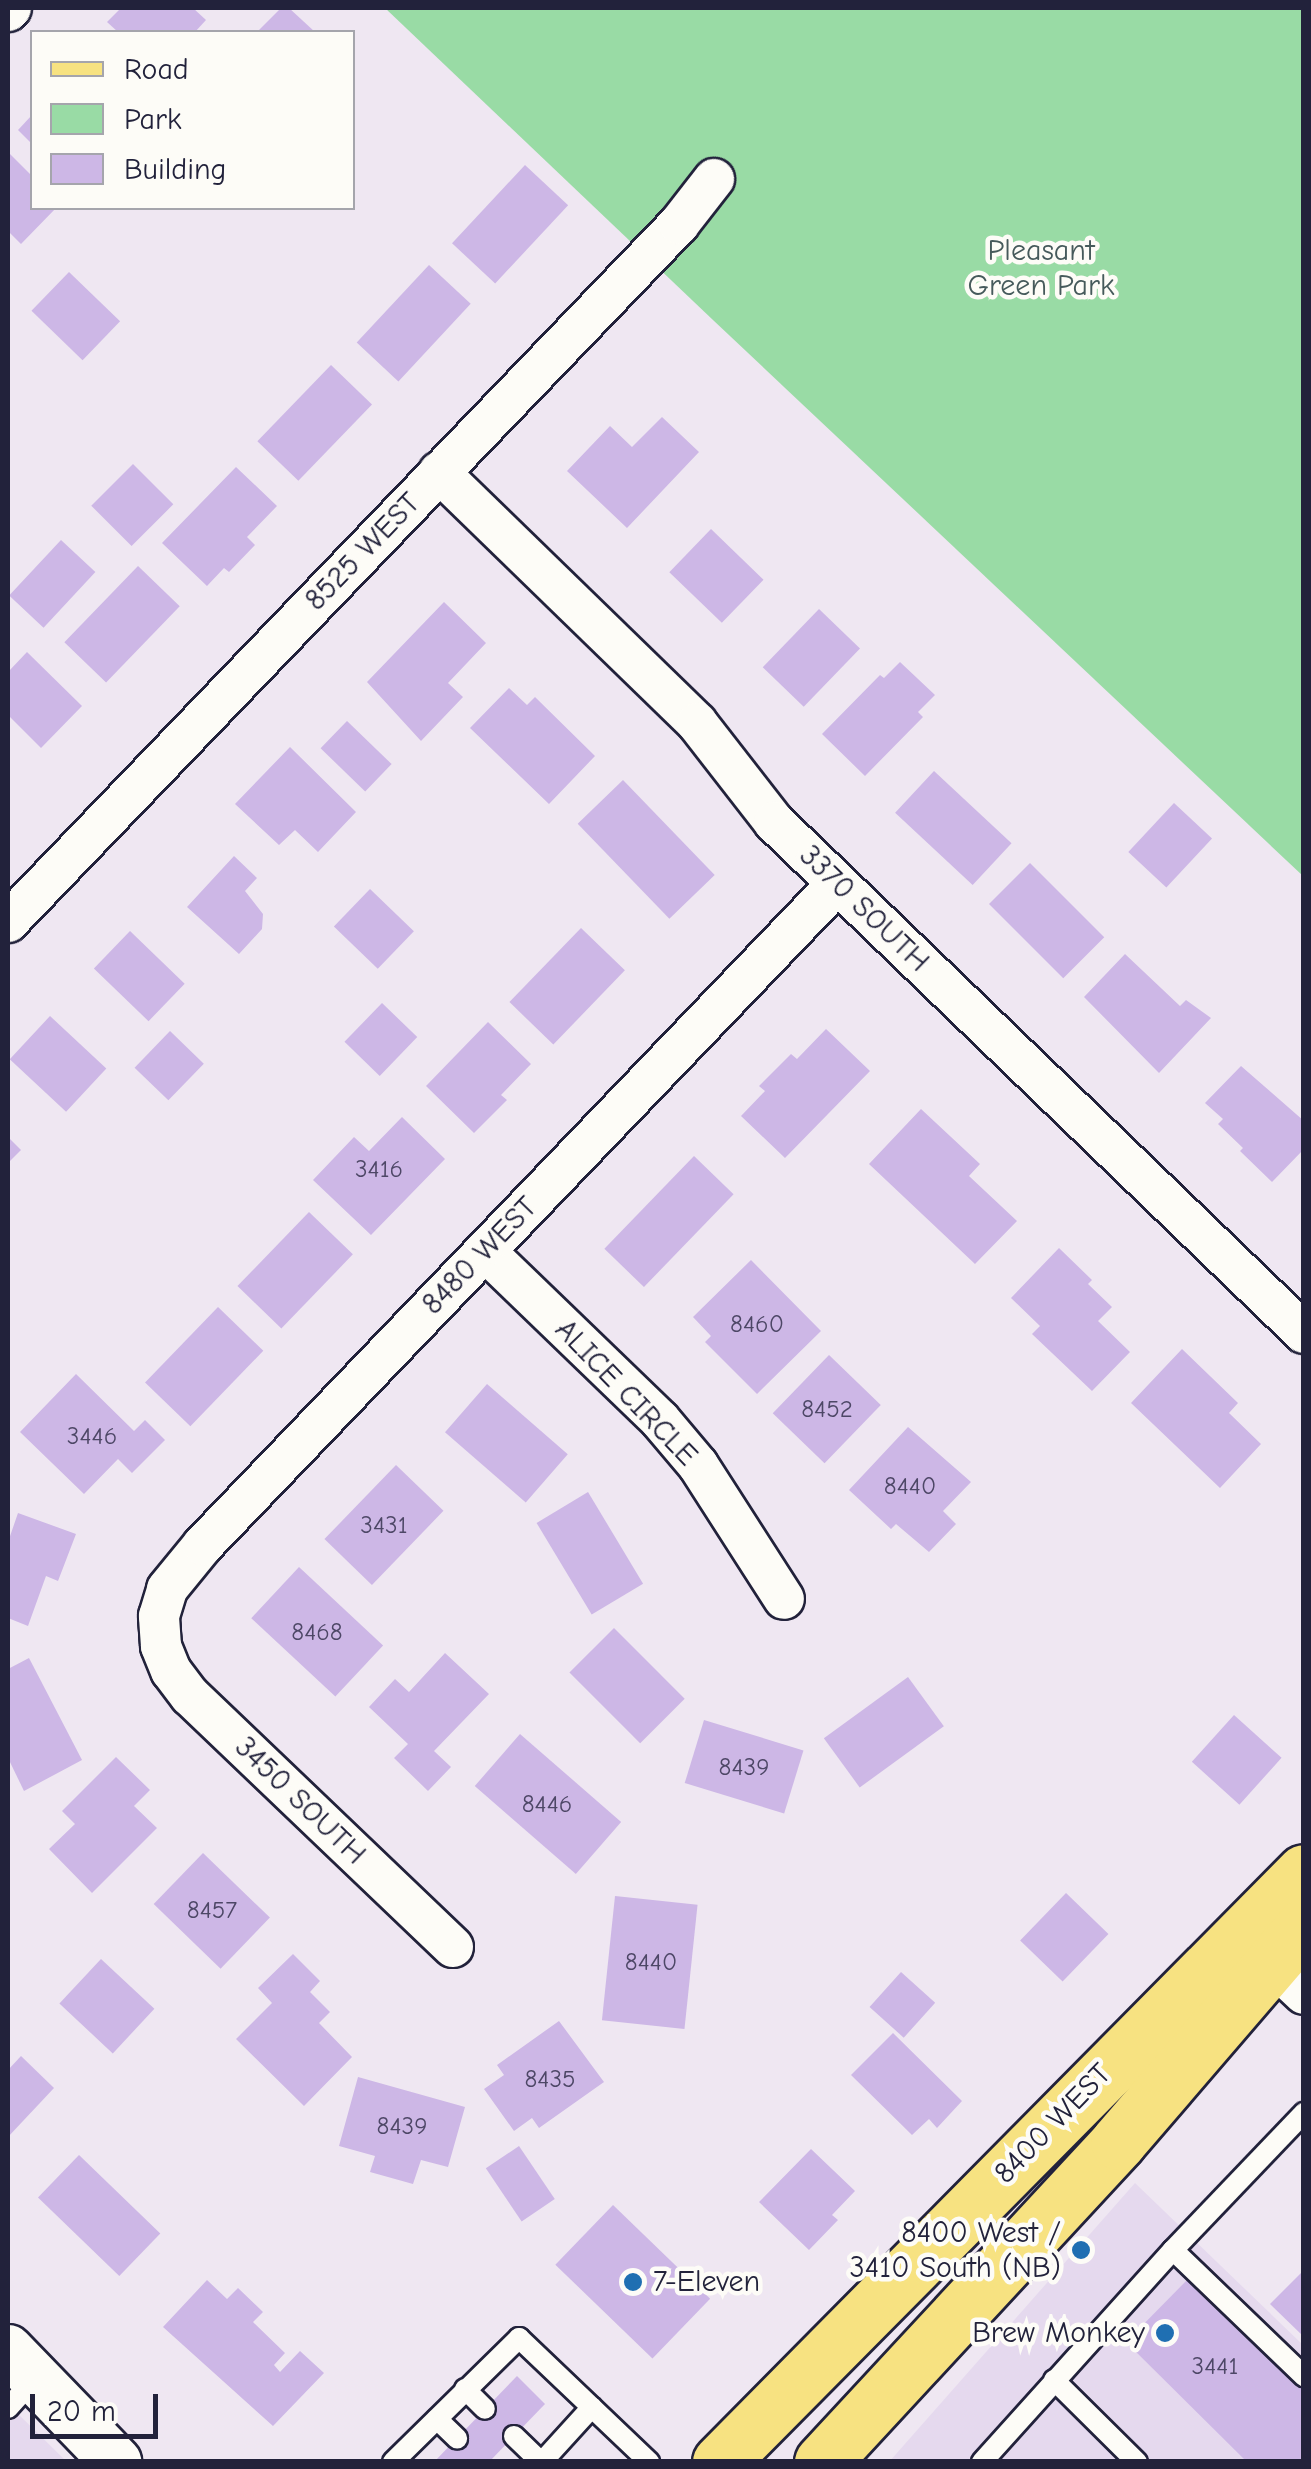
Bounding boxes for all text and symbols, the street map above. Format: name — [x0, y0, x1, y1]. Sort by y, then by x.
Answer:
legend — [30, 30, 355, 210]
text: Road — [124, 52, 189, 87]
text: Park — [124, 102, 181, 137]
text: Building — [124, 152, 227, 187]
park label: Pleasant Green Park — [968, 233, 1114, 304]
street label: 8525 WEST — [298, 486, 428, 618]
street label: 3370 SOUTH — [792, 838, 936, 980]
house number: 3416 — [355, 1154, 403, 1184]
street label: 8480 WEST — [415, 1190, 545, 1322]
house number: 8460 — [730, 1309, 784, 1339]
street label: ALICE CIRCLE — [547, 1312, 705, 1474]
house number: 8452 — [801, 1394, 853, 1424]
house number: 3446 — [67, 1421, 117, 1451]
house number: 8440 — [884, 1471, 936, 1501]
house number: 3431 — [360, 1510, 408, 1540]
house number: 8468 — [291, 1617, 343, 1647]
street label: 3450 SOUTH — [227, 1730, 373, 1872]
house number: 8439 — [719, 1752, 769, 1782]
house number: 8446 — [522, 1789, 572, 1819]
house number: 8457 — [187, 1895, 237, 1925]
house number: 8440 — [625, 1947, 677, 1977]
street label: 8400 WEST — [987, 2057, 1119, 2191]
house number: 8435 — [524, 2064, 576, 2094]
house number: 8439 — [377, 2111, 427, 2141]
place label: 8400 West / 3410 South (NB) — [850, 2215, 1061, 2286]
marker: 8400 West / 3410 South (NB) — [1070, 2239, 1092, 2261]
place label: 7-Eleven — [653, 2264, 760, 2300]
marker: 7-Eleven — [622, 2271, 644, 2293]
place label: Brew Monkey — [972, 2315, 1145, 2351]
marker: Brew Monkey — [1154, 2322, 1176, 2344]
house number: 3441 — [1192, 2351, 1238, 2381]
scale bar — [35, 2374, 162, 2436]
text: 20 m — [47, 2394, 116, 2429]

